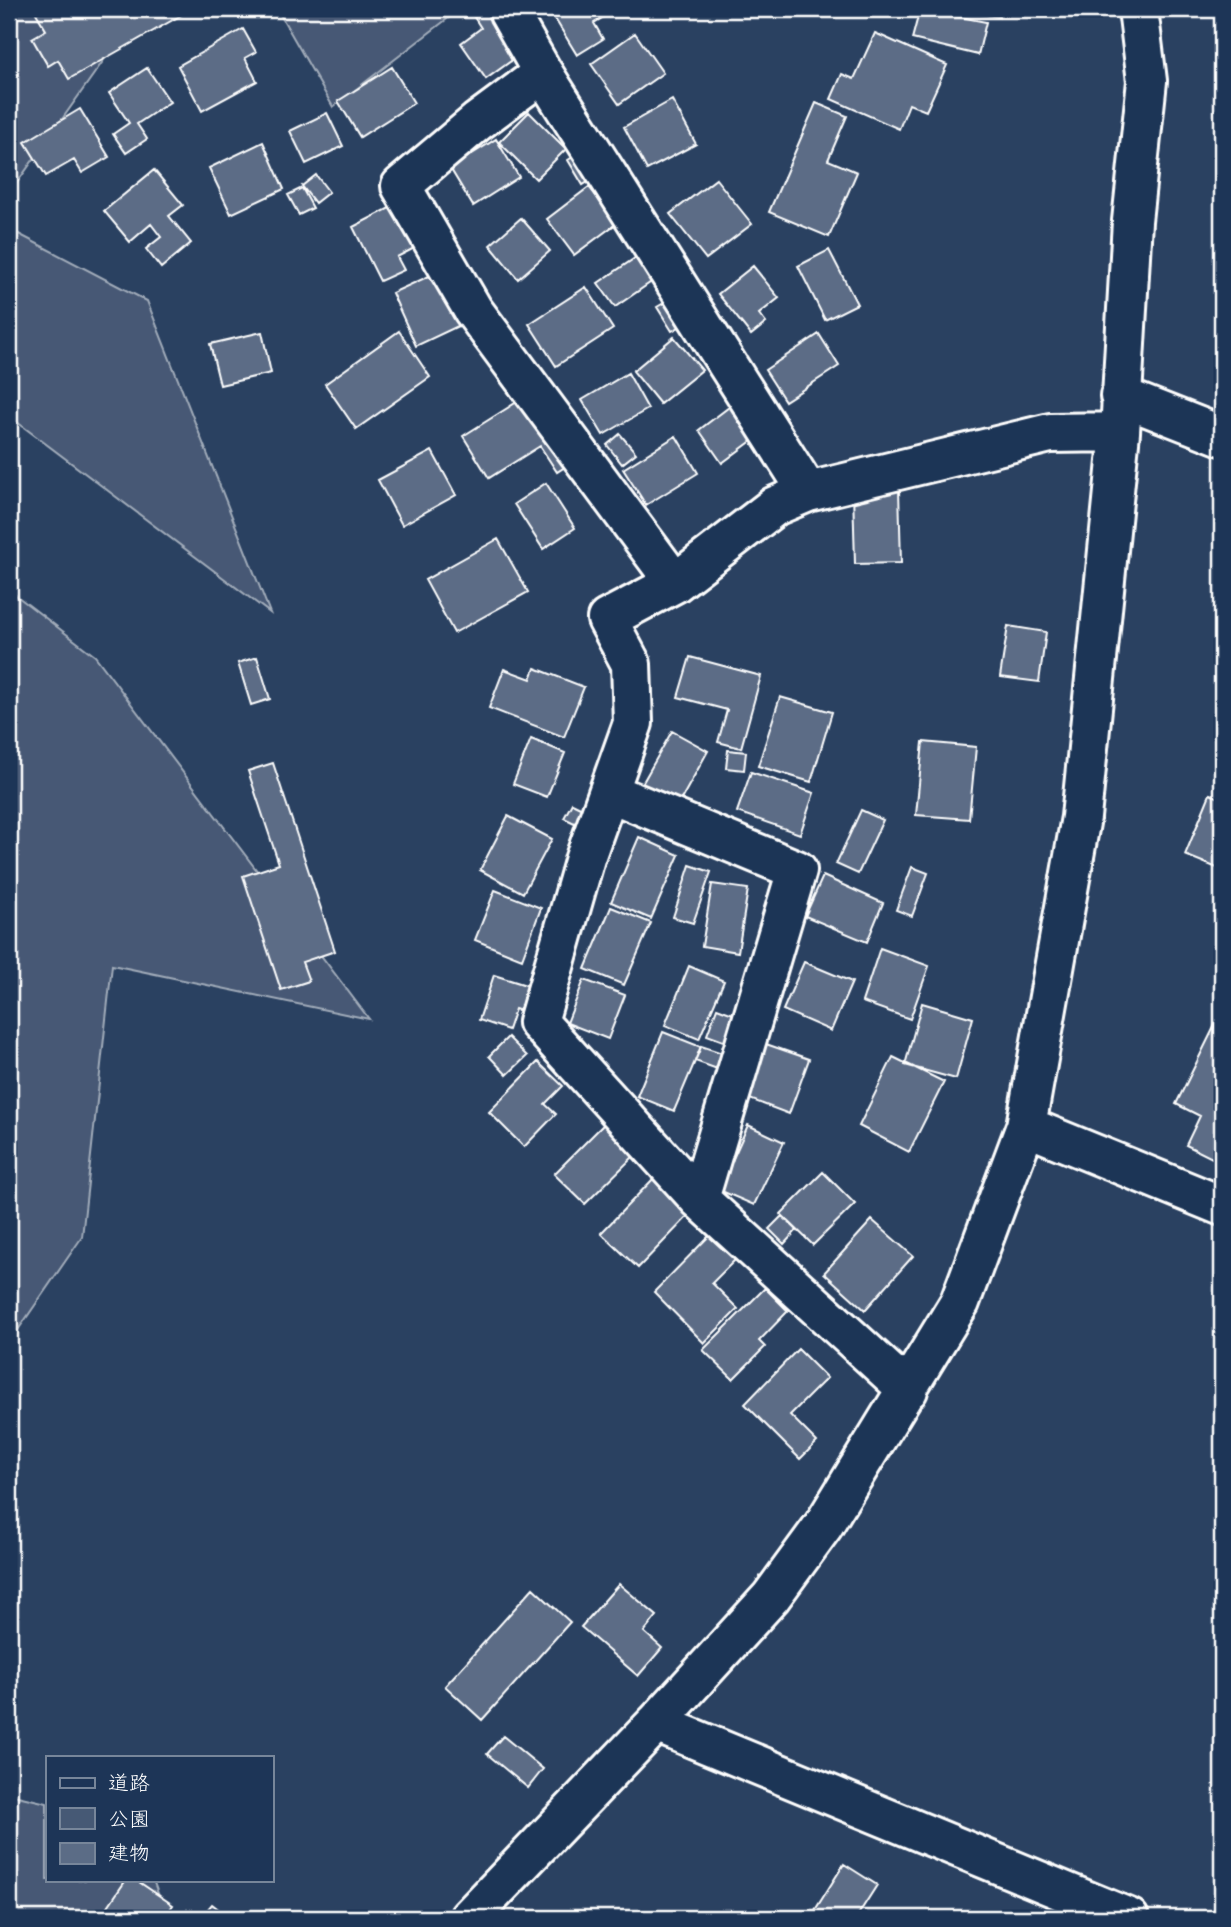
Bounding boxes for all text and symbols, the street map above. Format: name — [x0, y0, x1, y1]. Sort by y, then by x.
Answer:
legend — [46, 1756, 273, 1882]
text: 道路 — [108, 1768, 150, 1795]
text: 公園 — [108, 1804, 150, 1831]
text: 建物 — [108, 1838, 150, 1865]

